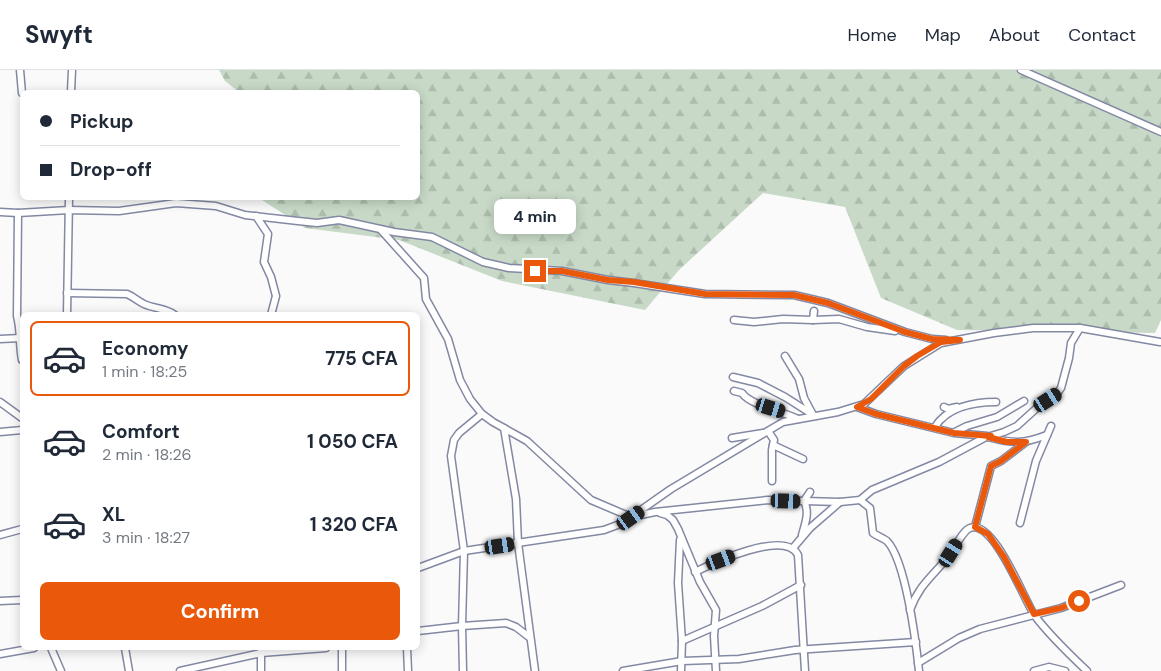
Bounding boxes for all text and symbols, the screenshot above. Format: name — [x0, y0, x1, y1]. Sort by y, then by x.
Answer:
text: Swyft — [25, 19, 93, 50]
text: Home — [847, 23, 897, 47]
text: Map — [925, 23, 961, 47]
text: About — [989, 23, 1040, 47]
text: Contact — [1068, 23, 1136, 47]
text: Pickup — [70, 109, 134, 134]
text: Drop-off — [70, 157, 152, 182]
callout: 4 min — [494, 198, 576, 234]
text: 4 min — [513, 206, 557, 227]
route end — [524, 260, 546, 282]
icon: car — [42, 336, 87, 381]
text: Economy — [102, 336, 189, 361]
text: 775 CFA — [325, 346, 398, 371]
text: 1 min · 18:25 — [102, 361, 187, 382]
car — [1031, 386, 1064, 414]
car — [754, 396, 787, 420]
icon: car — [42, 419, 87, 464]
text: Comfort — [102, 419, 180, 444]
text: 1 050 CFA — [307, 429, 398, 454]
text: 2 min · 18:26 — [102, 444, 192, 465]
car — [770, 493, 801, 509]
icon: car — [42, 502, 87, 547]
text: XL — [102, 502, 125, 527]
car — [614, 503, 647, 533]
text: 1 320 CFA — [310, 512, 398, 537]
text: 3 min · 18:27 — [102, 527, 190, 548]
car — [484, 536, 515, 556]
car — [936, 536, 965, 570]
car — [704, 548, 737, 572]
button: Confirm — [40, 582, 400, 640]
route start — [1068, 590, 1090, 612]

